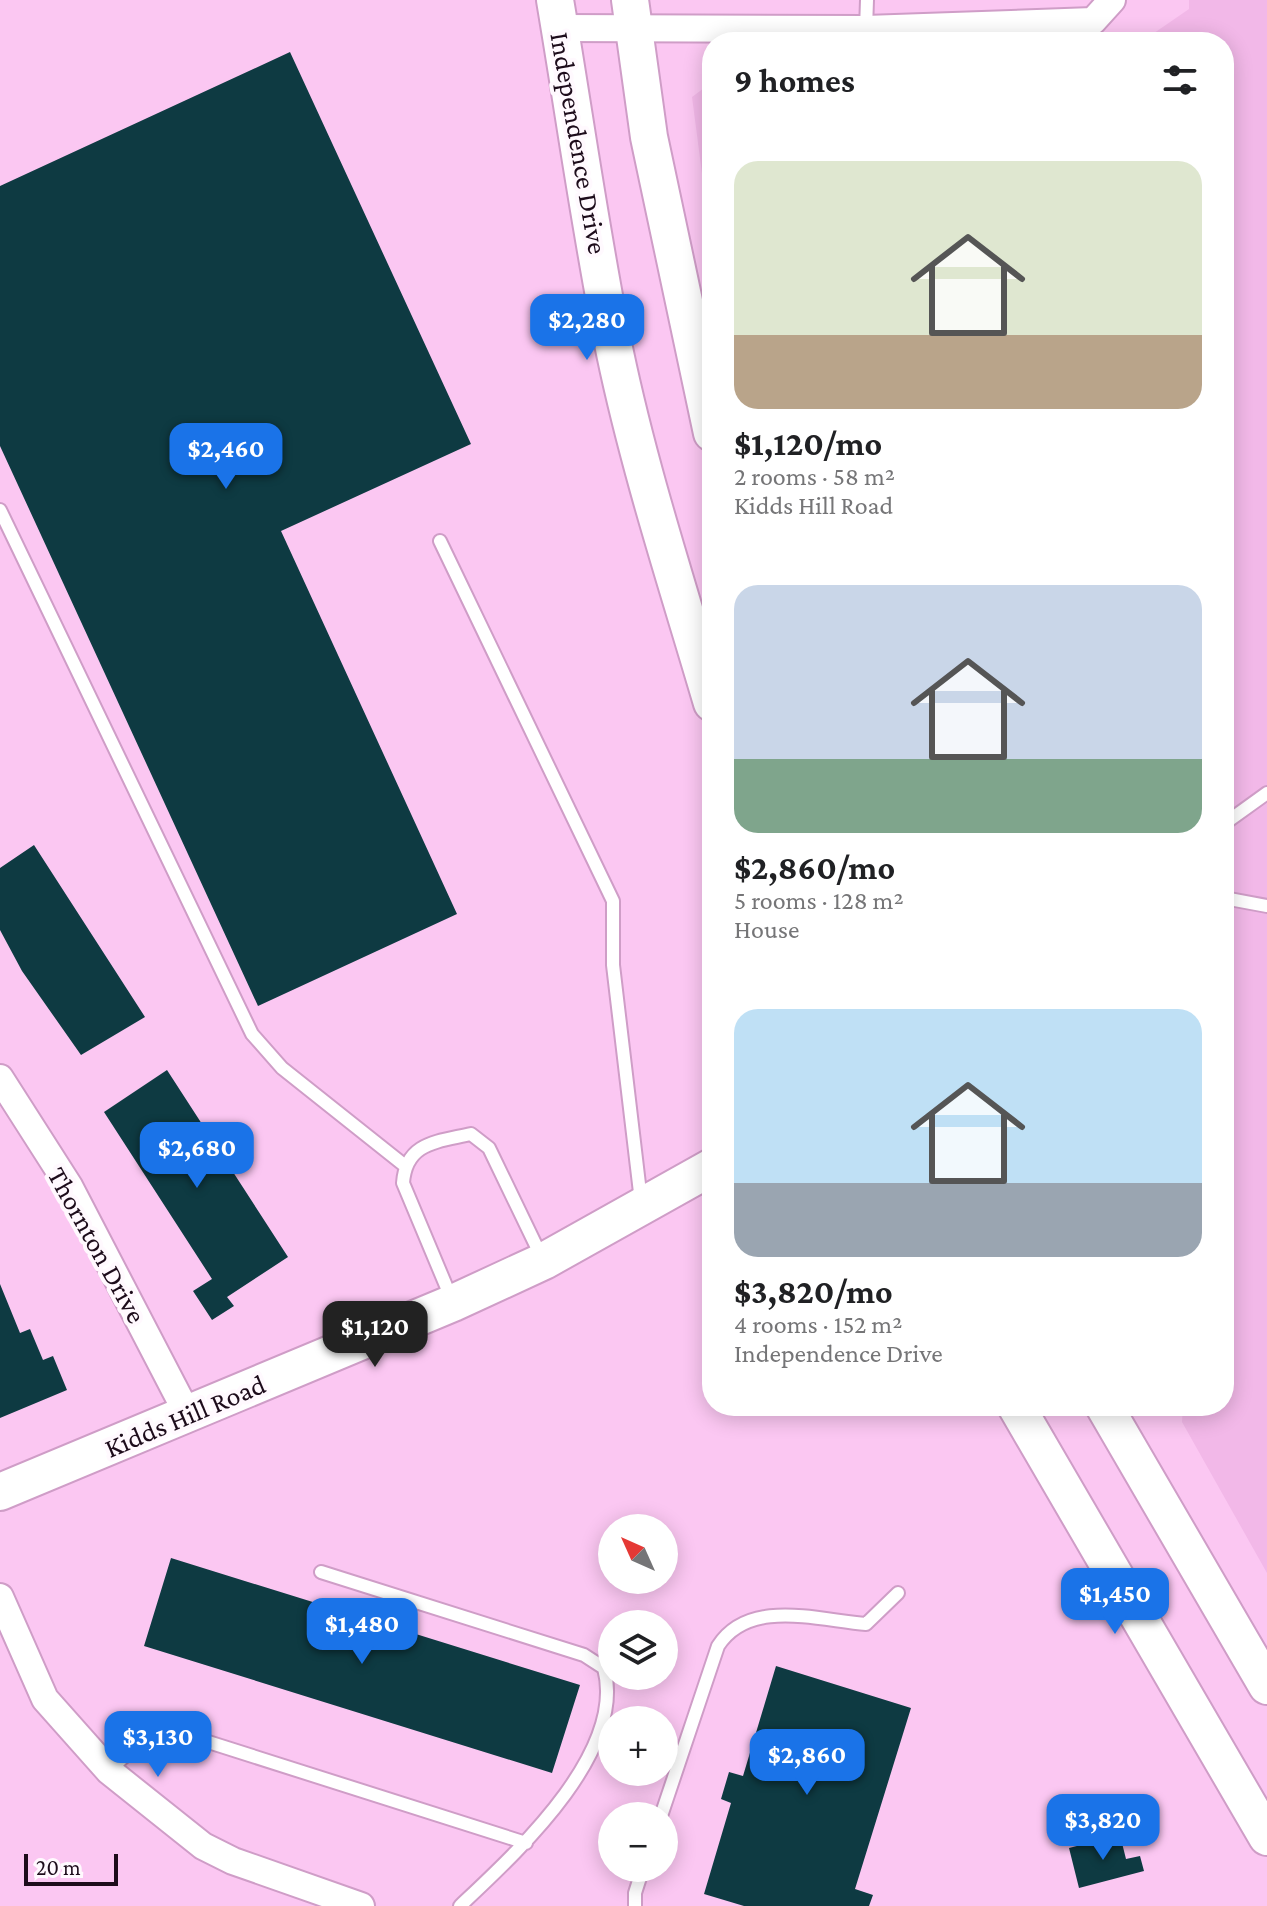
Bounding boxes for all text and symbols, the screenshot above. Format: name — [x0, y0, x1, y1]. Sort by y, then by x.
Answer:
street label: Independence Drive — [544, 30, 614, 256]
icon: filters — [1158, 58, 1202, 102]
text: 9 homes — [734, 62, 855, 99]
icon: home — [896, 213, 1040, 357]
pin: $2,280 — [522, 294, 652, 362]
text: $2,280 — [548, 305, 626, 334]
pin: $2,460 — [161, 423, 291, 491]
text: $1,120/mo — [734, 425, 882, 462]
text: $2,460 — [187, 434, 265, 463]
text: 2 rooms · 58 m² — [734, 462, 895, 491]
text: Kidds Hill Road — [734, 491, 893, 520]
icon: home — [896, 637, 1040, 781]
text: $2,860/mo — [734, 849, 895, 886]
text: 5 rooms · 128 m² — [734, 886, 904, 915]
text: House — [734, 915, 799, 944]
icon: home — [896, 1061, 1040, 1205]
pin: $2,680 — [132, 1122, 262, 1190]
text: $2,680 — [158, 1133, 236, 1162]
street label: Thornton Drive — [41, 1162, 153, 1328]
text: $3,820/mo — [734, 1273, 893, 1310]
pin: $1,120 — [310, 1301, 440, 1369]
text: 4 rooms · 152 m² — [734, 1310, 902, 1339]
text: $1,120 — [341, 1312, 409, 1341]
text: Independence Drive — [734, 1339, 943, 1368]
street label: Kidds Hill Road — [100, 1368, 270, 1464]
north arrow — [598, 1514, 678, 1594]
map controls — [598, 1514, 678, 1882]
pin: $1,450 — [1050, 1568, 1180, 1636]
text: $1,450 — [1079, 1579, 1151, 1608]
pin: $1,480 — [297, 1598, 427, 1666]
text: $1,480 — [325, 1609, 399, 1638]
button: layers — [598, 1610, 678, 1690]
button: + — [598, 1706, 678, 1786]
pin: $3,130 — [93, 1711, 223, 1779]
text: $3,130 — [122, 1722, 194, 1751]
pin: $2,860 — [742, 1729, 872, 1797]
text: $2,860 — [768, 1740, 846, 1769]
pin: $3,820 — [1038, 1794, 1168, 1862]
button: − — [598, 1802, 678, 1882]
text: $3,820 — [1065, 1805, 1141, 1834]
scale bar — [24, 1850, 118, 1886]
text: 20 m — [36, 1855, 81, 1880]

